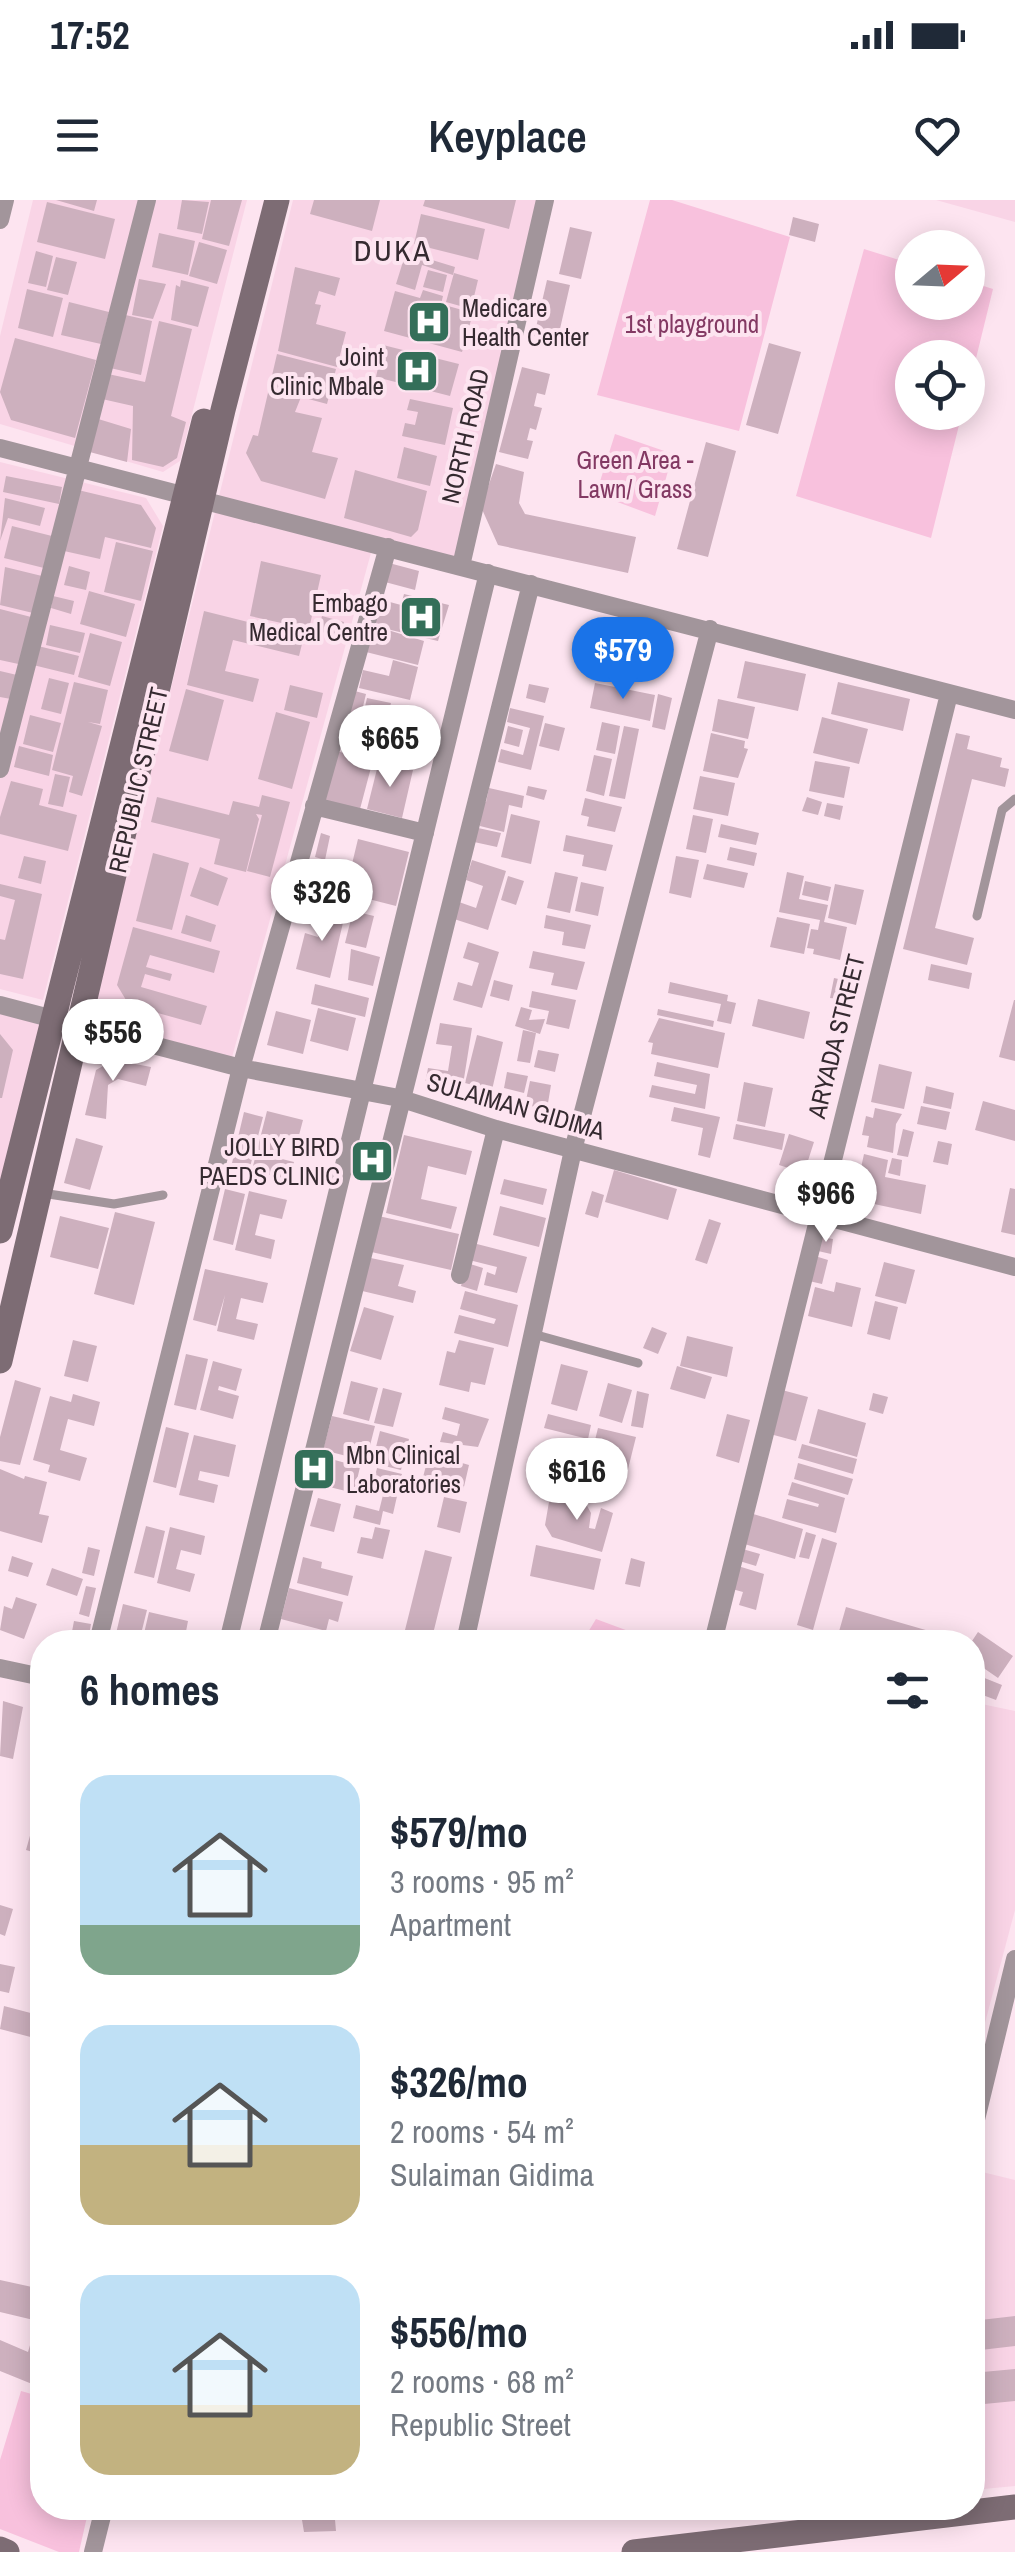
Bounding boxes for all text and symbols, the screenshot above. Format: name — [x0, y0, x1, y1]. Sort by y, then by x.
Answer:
text: 17:52 — [50, 10, 130, 61]
text: Keyplace — [428, 105, 587, 166]
icon: menu — [50, 108, 105, 163]
icon: heart — [910, 108, 965, 163]
district label: DUKA — [354, 230, 432, 270]
north arrow — [895, 230, 985, 320]
map controls — [895, 230, 985, 430]
place label: Medicare Health Center — [462, 291, 589, 354]
hospital icon: Medicare Health Center — [406, 299, 452, 345]
park label: 1st playground — [625, 307, 759, 341]
place label: Joint Clinic Mbale — [270, 340, 384, 403]
button: locate — [895, 340, 985, 430]
hospital icon: Joint Clinic Mbale — [394, 348, 440, 394]
street label: NORTH ROAD — [433, 365, 497, 507]
park label: Green Area - Lawn/ Grass — [576, 443, 694, 506]
place label: Embago Medical Centre — [249, 586, 388, 649]
hospital icon: Embago Medical Centre — [398, 594, 444, 640]
pin: $579 — [564, 617, 682, 702]
text: $579 — [594, 628, 652, 671]
street label: REPUBLIC STREET — [100, 684, 176, 876]
pin: $665 — [331, 705, 449, 790]
text: $665 — [361, 716, 419, 759]
pin: $326 — [263, 859, 381, 944]
text: $326 — [293, 870, 351, 913]
street label: ARYADA STREET — [799, 950, 873, 1123]
pin: $556 — [54, 999, 172, 1084]
text: $556 — [84, 1010, 142, 1053]
street label: SULAIMAN GIDIMA — [423, 1064, 609, 1148]
place label: JOLLY BIRD PAEDS CLINIC — [199, 1130, 340, 1193]
hospital icon: JOLLY BIRD PAEDS CLINIC — [349, 1138, 395, 1184]
pin: $966 — [767, 1160, 885, 1245]
text: $966 — [797, 1171, 855, 1214]
place label: Mbn Clinical Laboratories — [346, 1438, 461, 1501]
pin: $616 — [518, 1438, 636, 1523]
hospital icon: Mbn Clinical Laboratories — [291, 1446, 337, 1492]
text: $616 — [548, 1449, 606, 1492]
text: 6 homes — [80, 1662, 220, 1718]
icon: filters — [880, 1663, 935, 1718]
text: $579/mo — [390, 1804, 528, 1860]
icon: home — [160, 1815, 280, 1935]
text: 3 rooms · 95 m² — [390, 1860, 574, 1903]
text: Apartment — [390, 1903, 511, 1946]
text: $326/mo — [390, 2054, 528, 2110]
icon: home — [160, 2065, 280, 2185]
text: 2 rooms · 54 m² — [390, 2110, 574, 2153]
text: Sulaiman Gidima — [390, 2153, 594, 2196]
text: $556/mo — [390, 2304, 528, 2360]
icon: home — [160, 2315, 280, 2435]
text: 2 rooms · 68 m² — [390, 2360, 574, 2403]
text: Republic Street — [390, 2403, 571, 2446]

